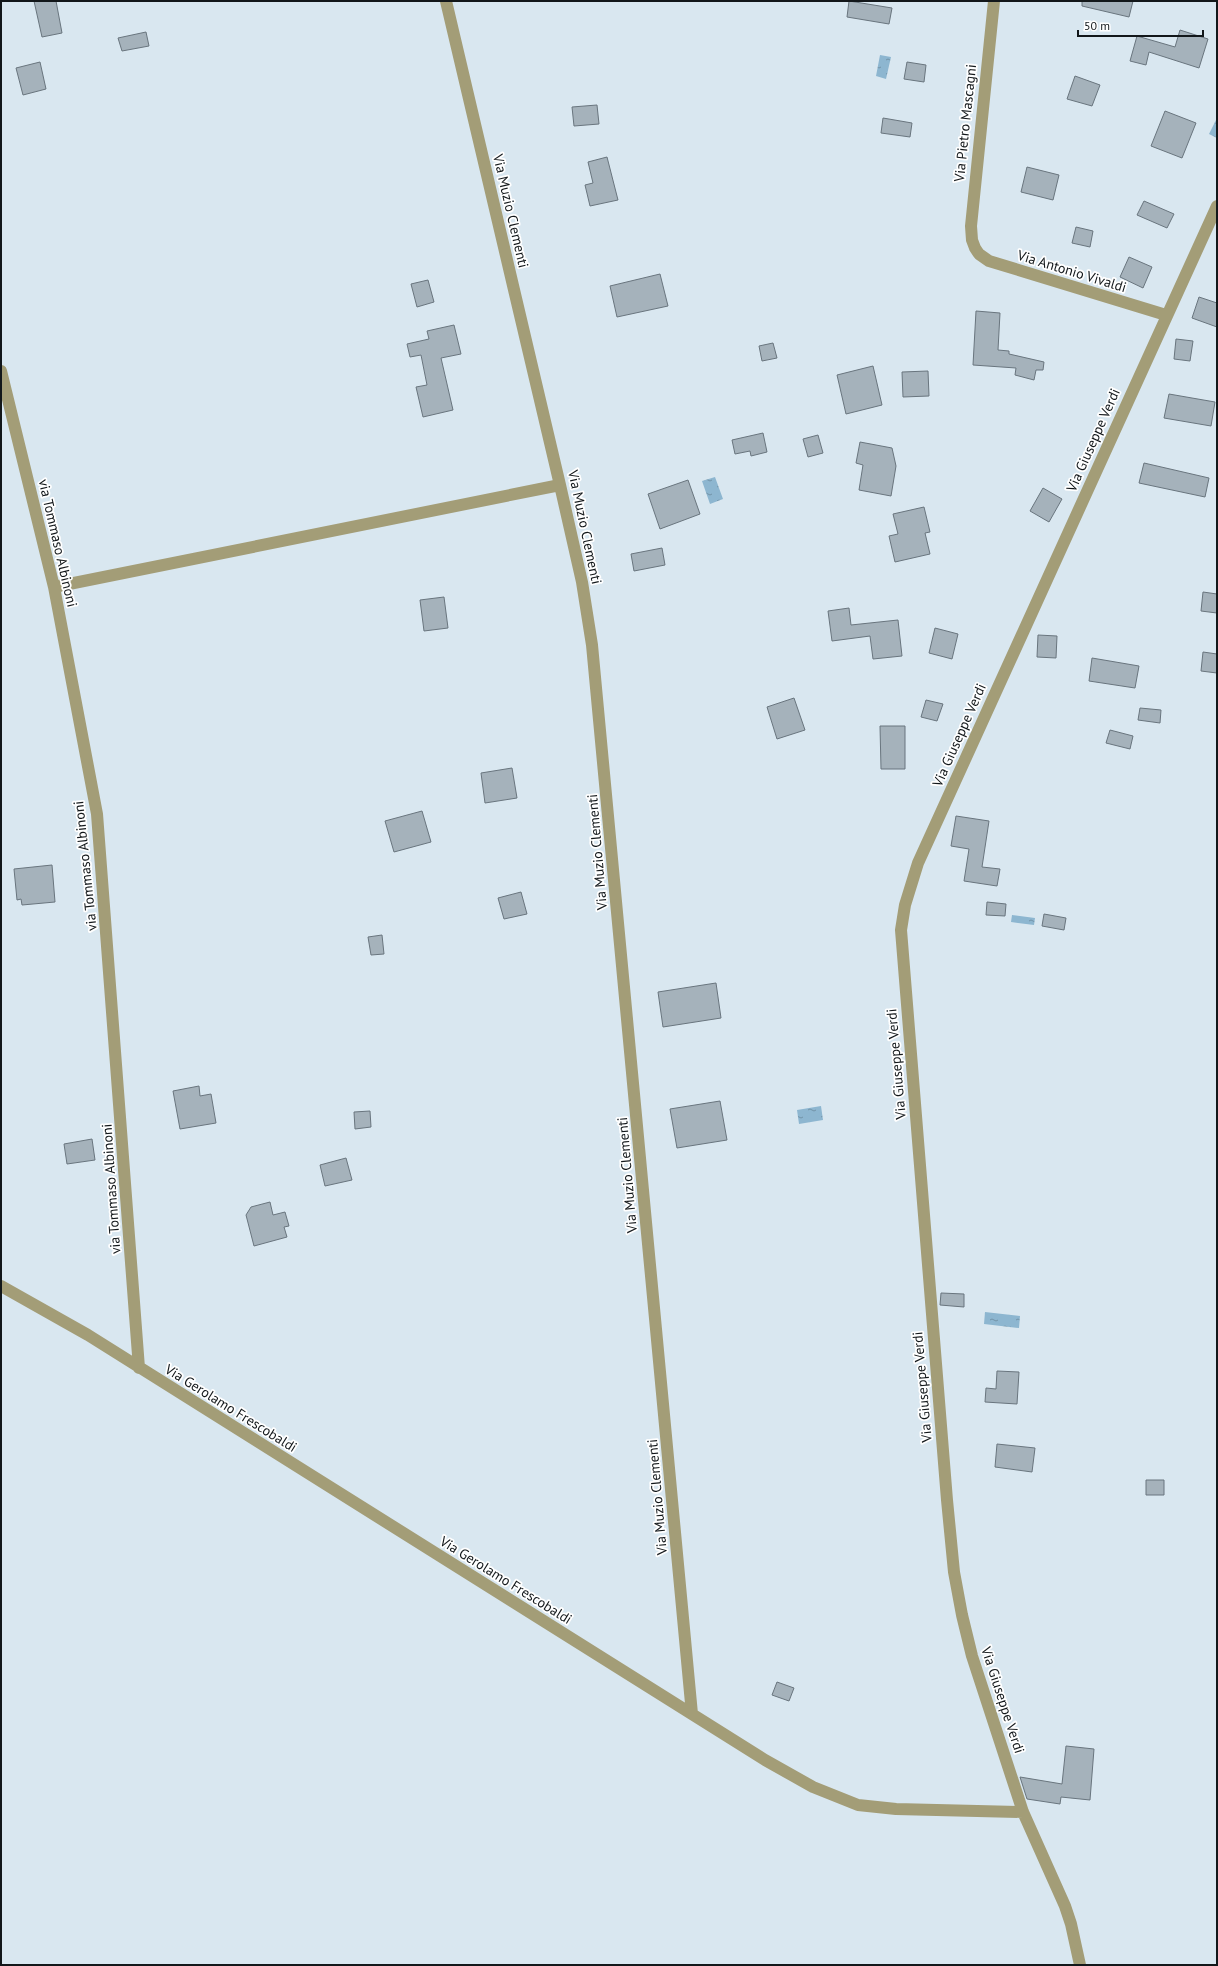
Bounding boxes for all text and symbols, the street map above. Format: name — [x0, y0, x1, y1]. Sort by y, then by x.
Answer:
scale bar — [1078, 12, 1203, 38]
text: 50 m — [1084, 18, 1110, 33]
street label: Via Pietro Mascagni — [950, 63, 980, 184]
street label: Via Muzio Clementi — [489, 151, 533, 270]
street label: Via Antonio Vivaldi — [1014, 246, 1129, 296]
street label: Via Giuseppe Verdi — [1062, 386, 1124, 495]
street label: Via Muzio Clementi — [564, 467, 606, 586]
street label: via Tommaso Albinoni — [35, 477, 81, 609]
street label: Via Giuseppe Verdi — [928, 681, 990, 790]
street label: Via Muzio Clementi — [583, 793, 611, 912]
street label: via Tommaso Albinoni — [69, 800, 101, 932]
street label: Via Giuseppe Verdi — [882, 1008, 910, 1121]
street label: Via Muzio Clementi — [613, 1116, 641, 1235]
street label: via Tommaso Albinoni — [97, 1123, 125, 1255]
street label: Via Giuseppe Verdi — [908, 1331, 936, 1444]
street label: Via Gerolamo Frescobaldi — [161, 1359, 300, 1456]
street label: Via Muzio Clementi — [643, 1438, 671, 1557]
street label: Via Gerolamo Frescobaldi — [436, 1531, 575, 1628]
street label: Via Giuseppe Verdi — [977, 1643, 1029, 1756]

